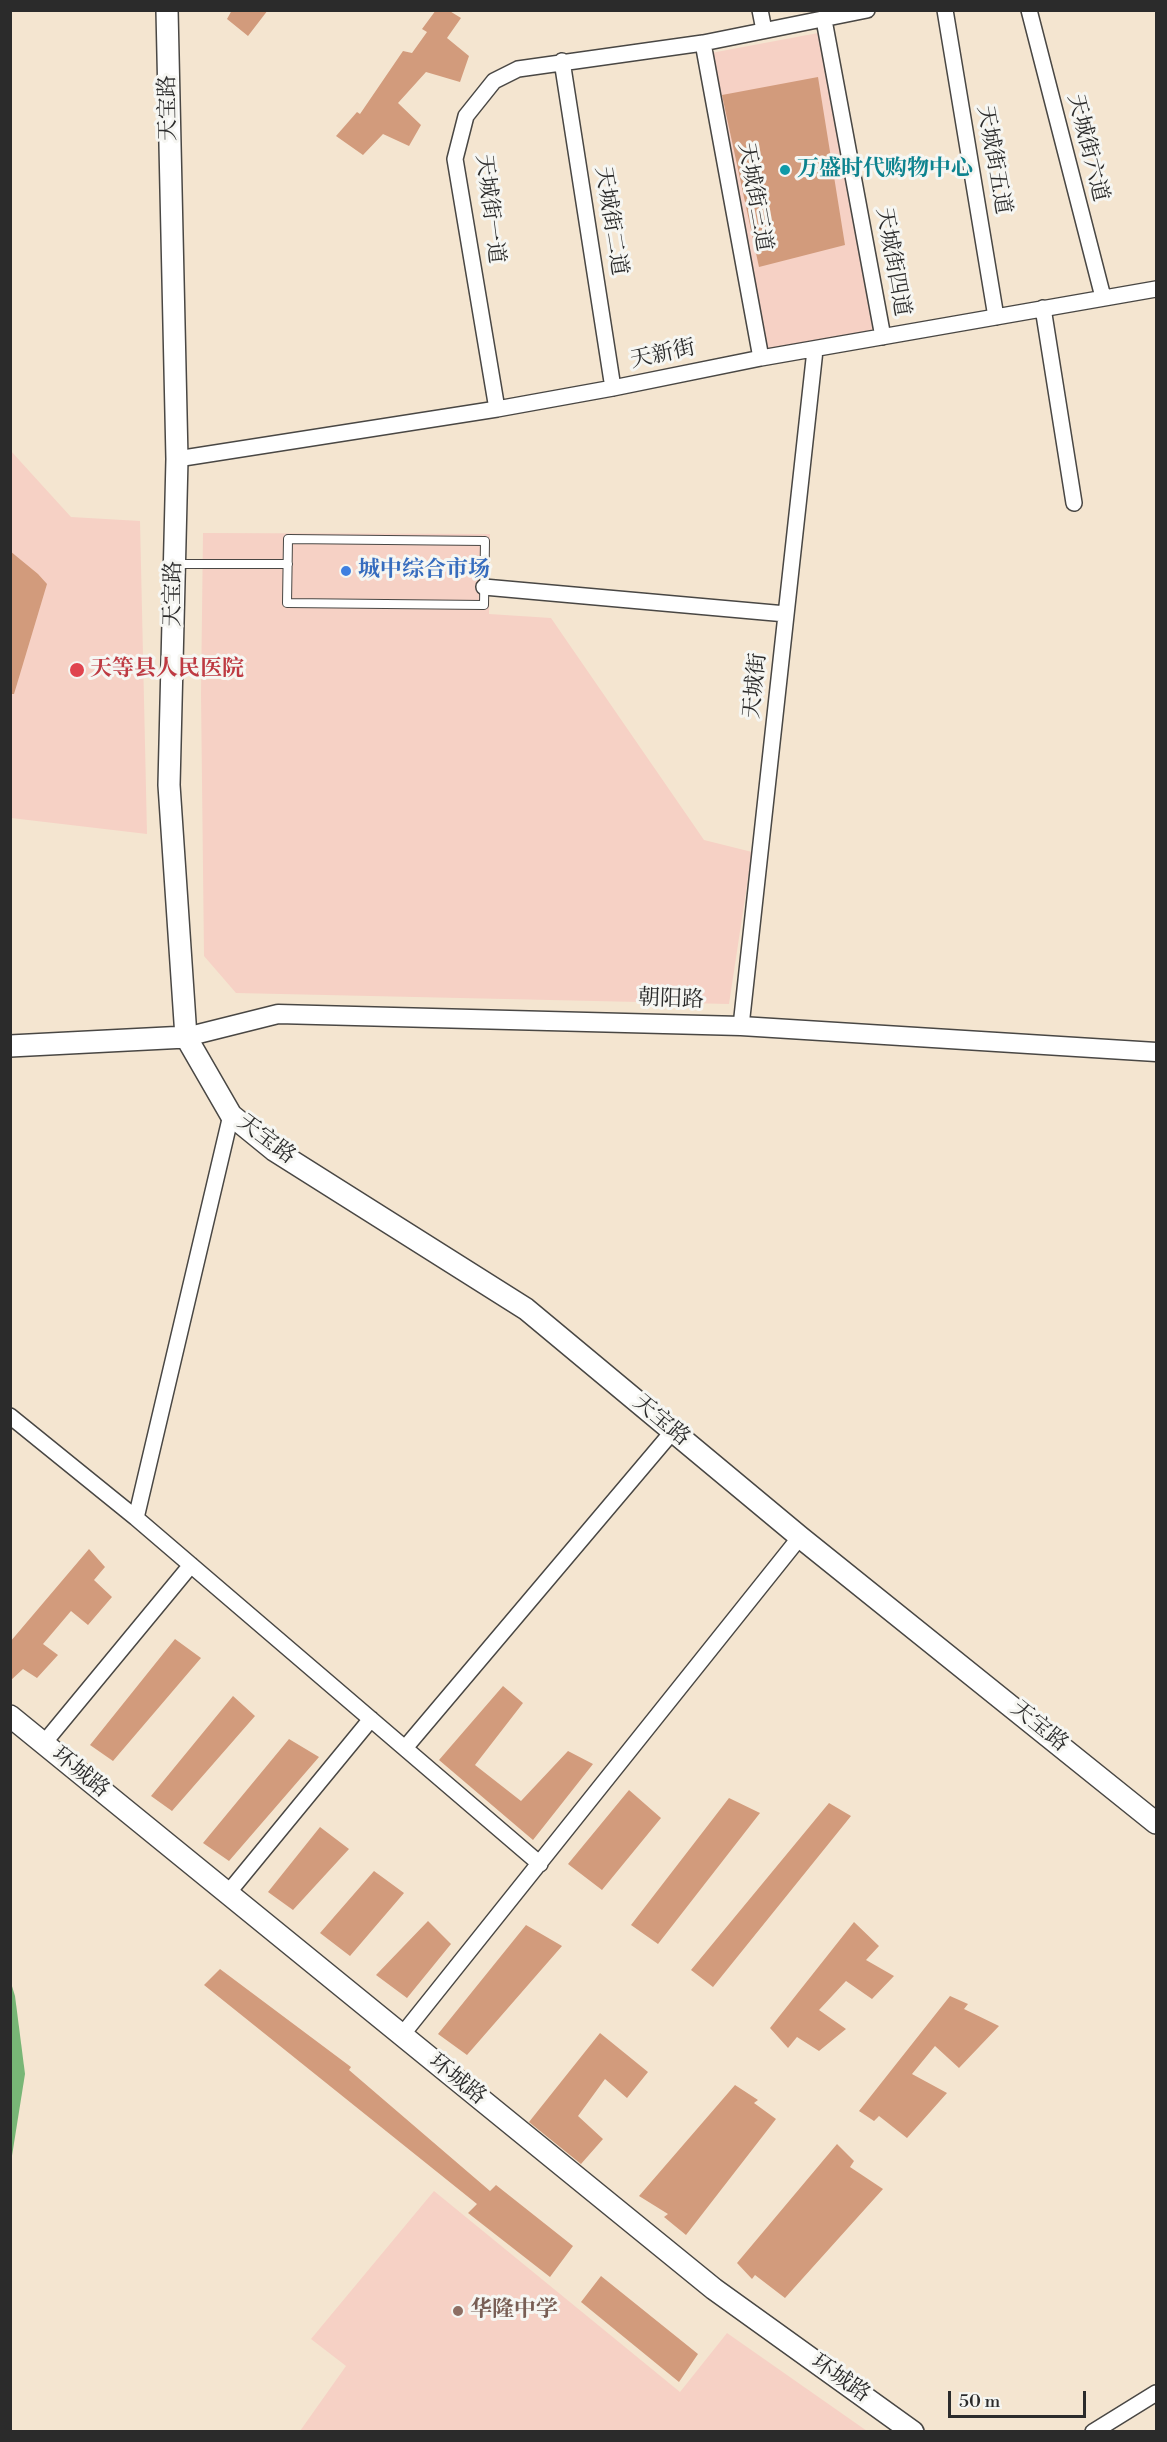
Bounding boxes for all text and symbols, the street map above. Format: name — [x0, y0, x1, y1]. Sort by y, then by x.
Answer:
street label: 天宝路 — [155, 75, 183, 141]
street label: 天城街六道 — [1061, 91, 1113, 205]
street label: 天城街五道 — [970, 104, 1016, 216]
street label: 天城街三道 — [731, 141, 777, 253]
street label: 天城街一道 — [469, 153, 509, 265]
place label: 万盛时代购物中心 — [797, 157, 973, 183]
marker: 万盛时代购物中心 — [778, 163, 792, 177]
street label: 天城街二道 — [588, 165, 632, 277]
street label: 天城街四道 — [869, 206, 915, 318]
street label: 天新街 — [628, 335, 698, 375]
place label: 城中综合市场 — [358, 558, 490, 584]
street label: 天宝路 — [160, 561, 188, 627]
marker: 城中综合市场 — [339, 564, 353, 578]
street label: 天城街 — [739, 652, 773, 720]
place label: 天等县人民医院 — [90, 657, 244, 683]
marker: 天等县人民医院 — [68, 661, 86, 679]
street label: 朝阳路 — [638, 986, 704, 1014]
street label: 天宝路 — [232, 1110, 300, 1170]
street label: 天宝路 — [627, 1390, 695, 1452]
street label: 天宝路 — [1005, 1696, 1073, 1758]
street label: 环城路 — [46, 1742, 114, 1804]
street label: 环城路 — [423, 2049, 491, 2111]
place label: 华隆中学 — [470, 2298, 558, 2324]
marker: 华隆中学 — [451, 2304, 465, 2318]
street label: 环城路 — [805, 2349, 875, 2409]
scale bar — [951, 2379, 1089, 2417]
text: 50 m — [959, 2390, 1000, 2413]

